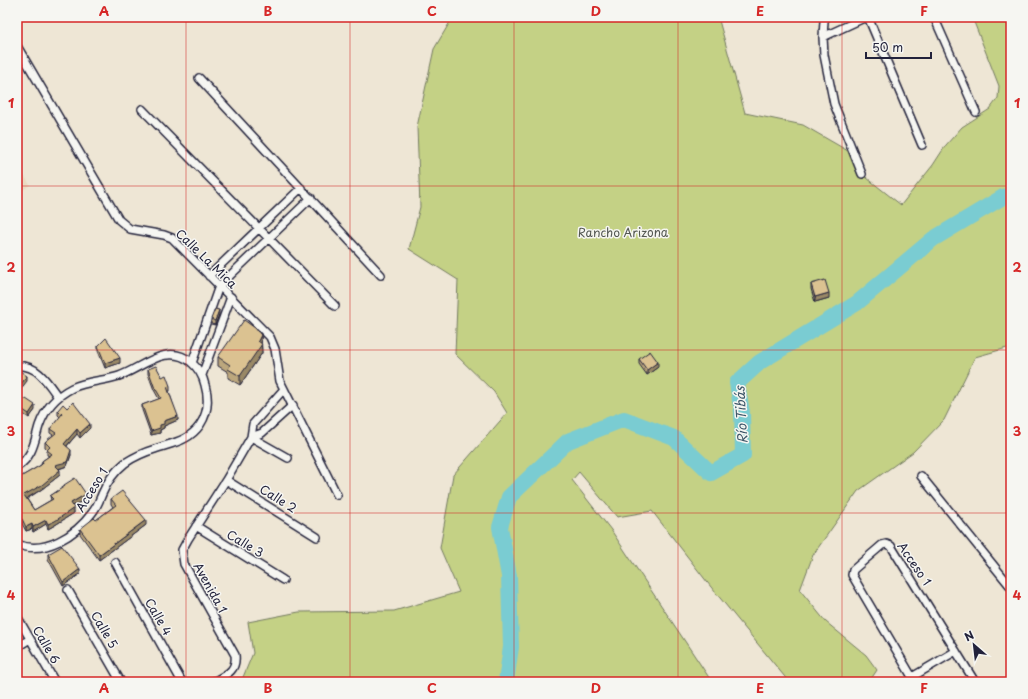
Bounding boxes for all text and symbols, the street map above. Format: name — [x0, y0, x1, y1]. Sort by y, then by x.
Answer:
text: A — [99, 1, 109, 20]
text: B — [264, 1, 273, 20]
text: C — [427, 1, 437, 20]
text: D — [591, 1, 601, 20]
text: E — [756, 1, 764, 20]
text: F — [920, 1, 928, 20]
scale bar — [866, 34, 931, 60]
text: 50 m — [872, 38, 903, 56]
text: 1 — [8, 93, 14, 112]
text: 1 — [1014, 93, 1020, 112]
park label: Rancho Arizona — [578, 223, 669, 241]
street label: Calle La Mica — [172, 224, 242, 292]
text: 2 — [6, 257, 16, 276]
text: 2 — [1012, 257, 1022, 276]
water label: Río Tibás — [729, 385, 751, 444]
text: 3 — [7, 421, 16, 440]
text: 3 — [1013, 421, 1022, 440]
street label: Acceso 1 — [70, 464, 112, 515]
street label: Calle 2 — [256, 480, 301, 517]
street label: Calle 3 — [224, 525, 268, 561]
street label: Acceso 1 — [894, 538, 936, 589]
street label: Avenida 1 — [190, 559, 232, 616]
text: 4 — [7, 585, 16, 604]
text: 4 — [1013, 585, 1022, 604]
street label: Calle 4 — [141, 594, 177, 639]
street label: Calle 5 — [87, 608, 123, 651]
street label: Calle 6 — [29, 622, 65, 667]
north arrow — [954, 625, 994, 665]
text: N — [961, 626, 977, 645]
text: A — [99, 678, 109, 697]
text: B — [264, 678, 273, 697]
text: C — [427, 678, 437, 697]
text: D — [591, 678, 601, 697]
text: E — [756, 678, 764, 697]
text: F — [920, 678, 928, 697]

